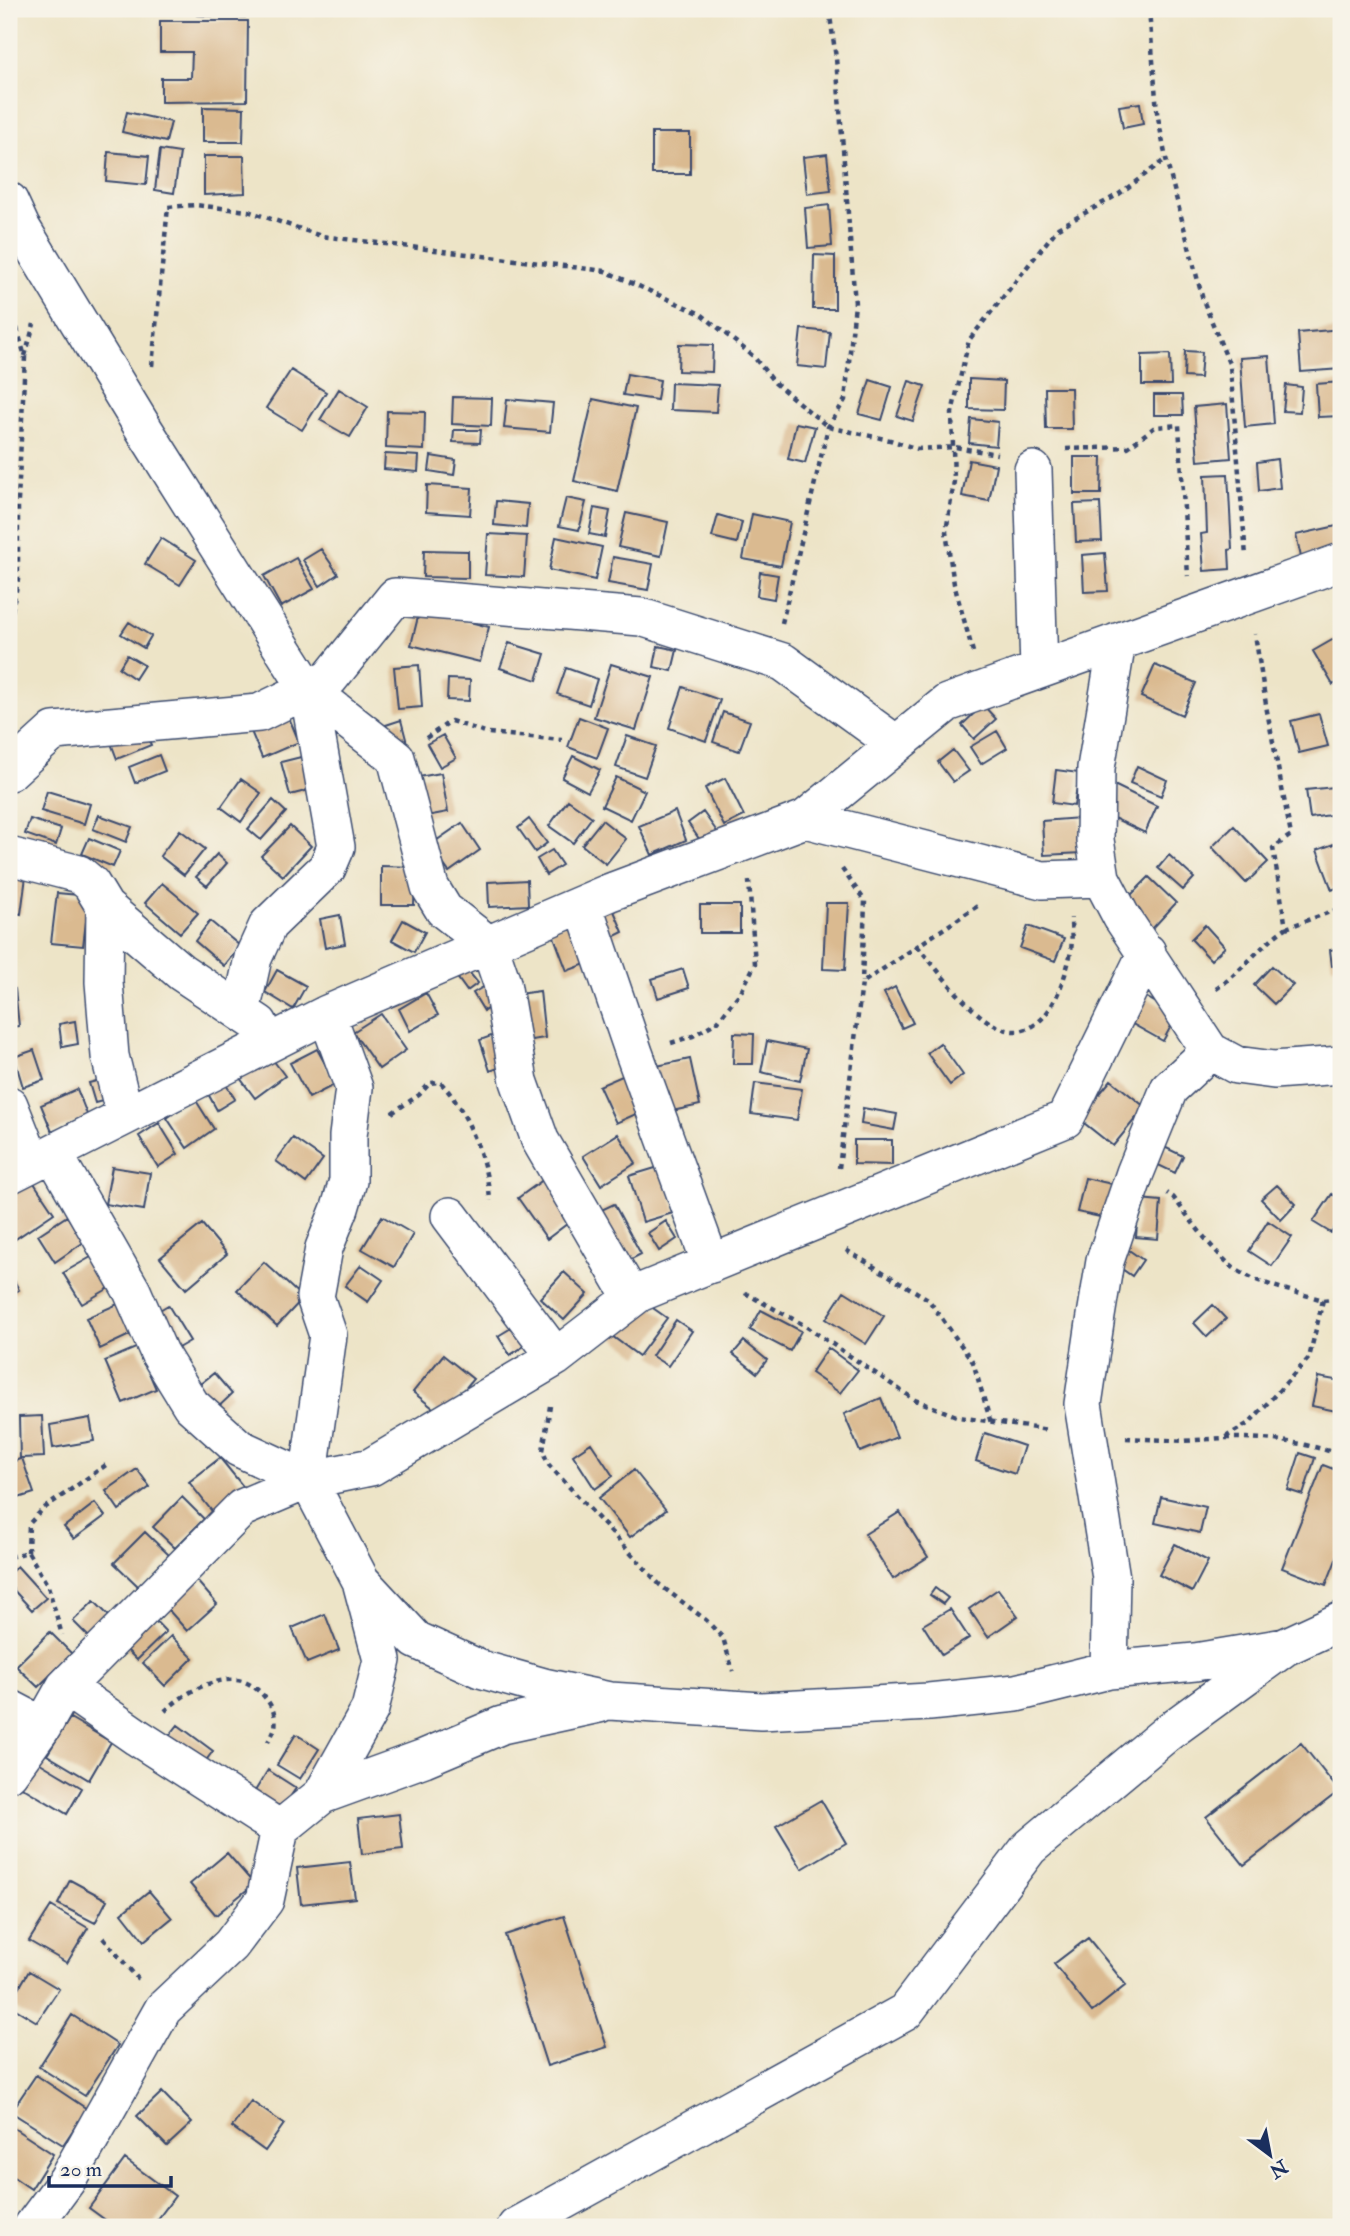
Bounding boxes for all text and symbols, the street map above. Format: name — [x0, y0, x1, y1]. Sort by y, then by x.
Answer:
north arrow — [1234, 2120, 1304, 2190]
scale bar — [49, 2145, 172, 2189]
text: N — [1264, 2153, 1293, 2184]
text: 20 m — [60, 2156, 102, 2183]

